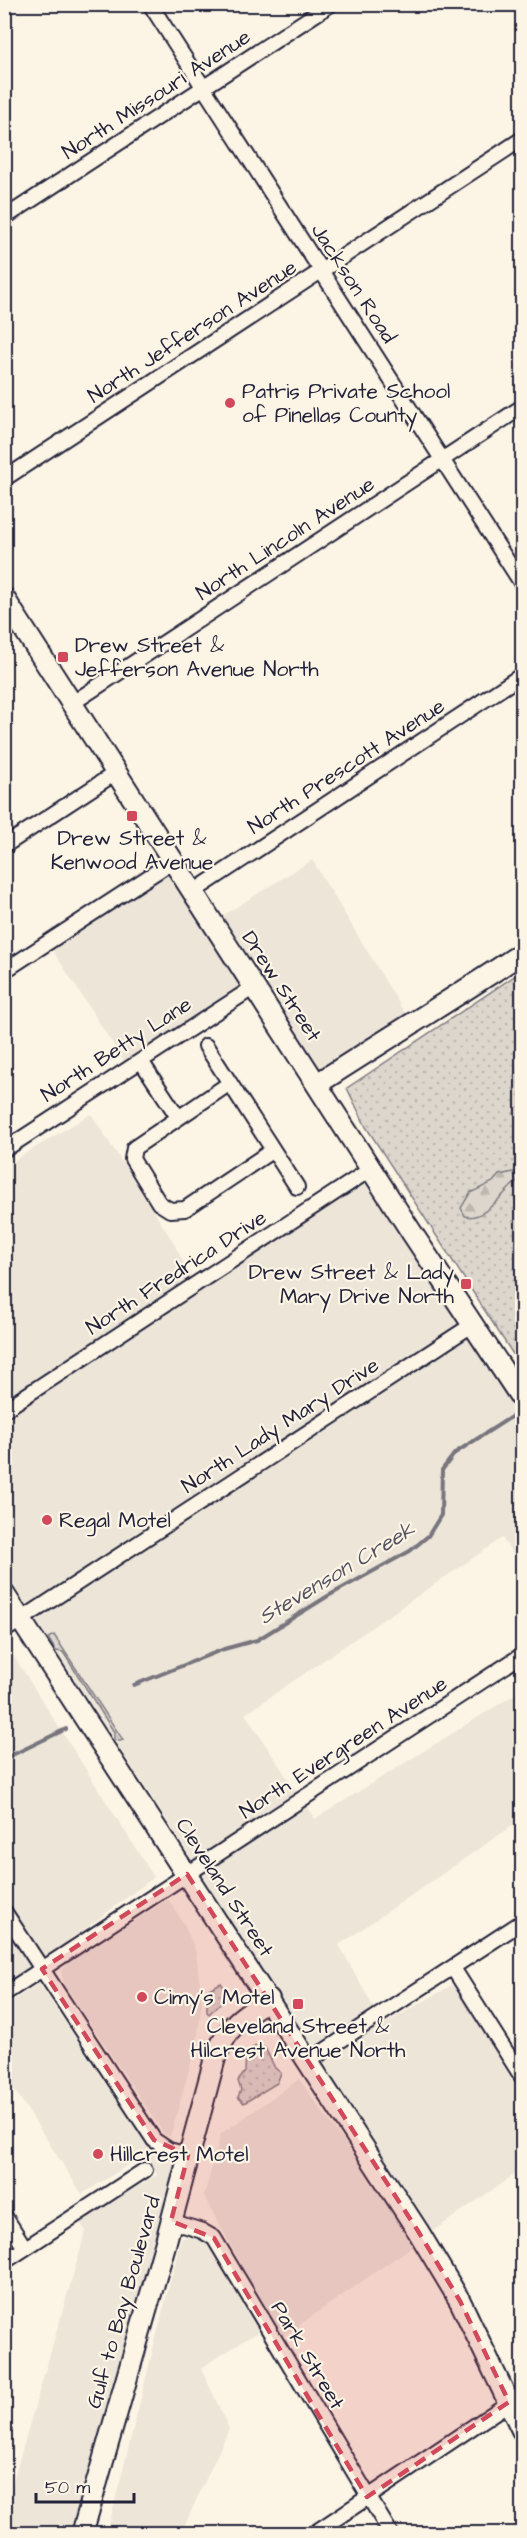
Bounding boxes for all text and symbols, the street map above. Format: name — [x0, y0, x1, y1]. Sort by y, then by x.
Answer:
street label: North Missouri Avenue — [56, 23, 256, 166]
street label: Jackson Road — [304, 218, 403, 349]
street label: North Jefferson Avenue — [82, 253, 302, 410]
place label: Patris Private School of Pinellas County — [242, 377, 450, 432]
marker: Patris Private School of Pinellas County — [223, 396, 237, 410]
street label: North Lincoln Avenue — [190, 470, 380, 607]
place label: Drew Street & Jefferson Avenue North — [75, 631, 319, 684]
marker: Drew Street & Jefferson Avenue North — [56, 650, 70, 664]
street label: North Prescott Avenue — [242, 692, 450, 841]
marker: Drew Street & Kenwood Avenue — [125, 809, 139, 823]
place label: Drew Street & Kenwood Avenue — [51, 824, 213, 877]
street label: Drew Street — [235, 925, 329, 1048]
street label: North Betty Lane — [35, 990, 198, 1111]
street label: North Fredrica Drive — [80, 1203, 272, 1342]
place label: Drew Street & Lady Mary Drive North — [249, 1258, 455, 1313]
marker: Drew Street & Lady Mary Drive North — [459, 1277, 473, 1291]
street label: North Lady Mary Drive — [176, 1351, 386, 1502]
place label: Regal Motel — [59, 1506, 171, 1537]
marker: Regal Motel — [40, 1513, 54, 1527]
water label: Stevenson Creek — [253, 1514, 421, 1632]
street label: North Evergreen Avenue — [234, 1669, 454, 1827]
street label: Cleveland Street — [169, 1812, 281, 1963]
place label: Cimy's Motel — [154, 1983, 275, 2014]
marker: Cimy's Motel — [135, 1990, 149, 2004]
marker: Cleveland Street & Hilcrest Avenue North — [291, 1997, 305, 2011]
place label: Cleveland Street & Hilcrest Avenue North — [191, 2012, 406, 2065]
place label: Hillcrest Motel — [110, 2140, 249, 2169]
marker: Hillcrest Motel — [91, 2147, 105, 2161]
street label: Gulf to Bay Boulevard — [79, 2192, 170, 2412]
street label: Park Street — [264, 2296, 352, 2415]
scale bar — [36, 2466, 134, 2504]
text: 50 m — [45, 2475, 90, 2500]

